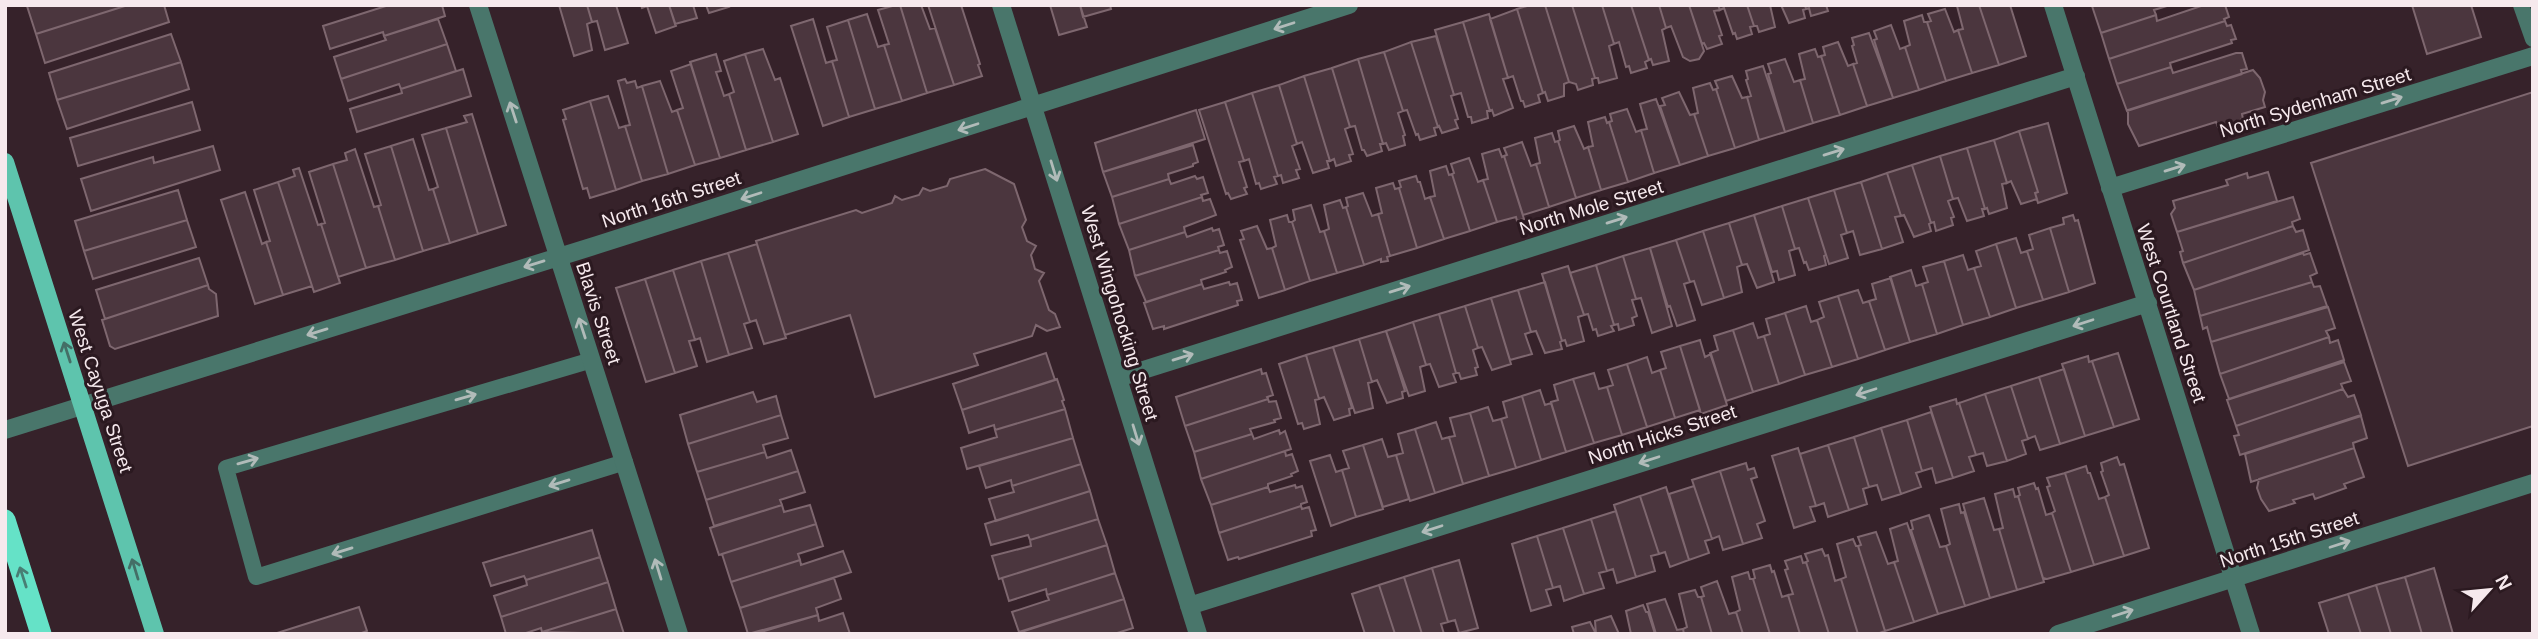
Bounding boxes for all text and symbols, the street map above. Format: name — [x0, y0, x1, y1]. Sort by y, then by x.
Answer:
one-way arrow — [1273, 21, 1295, 33]
street label: North Sydenham Street — [2217, 63, 2414, 142]
one-way arrow — [2381, 93, 2403, 105]
one-way arrow — [506, 101, 518, 123]
one-way arrow — [957, 121, 979, 134]
one-way arrow — [1823, 145, 1845, 158]
one-way arrow — [1048, 160, 1061, 182]
one-way arrow — [2164, 161, 2186, 174]
street label: North 16th Street — [599, 167, 744, 232]
street label: North Mole Street — [1517, 175, 1666, 239]
one-way arrow — [741, 190, 763, 203]
street label: West Wingohocking Street — [1077, 203, 1162, 424]
one-way arrow — [1606, 213, 1628, 226]
street label: West Courtland Street — [2133, 221, 2211, 406]
one-way arrow — [524, 259, 546, 272]
street label: Blavis Street — [572, 259, 625, 368]
one-way arrow — [1389, 282, 1411, 294]
street label: West Cayuga Street — [64, 307, 137, 476]
one-way arrow — [575, 318, 587, 340]
one-way arrow — [2072, 318, 2094, 331]
one-way arrow — [306, 326, 328, 339]
one-way arrow — [60, 341, 72, 363]
one-way arrow — [1172, 350, 1194, 363]
one-way arrow — [1855, 387, 1877, 399]
one-way arrow — [455, 389, 477, 402]
street label: North Hicks Street — [1586, 400, 1739, 468]
one-way arrow — [1131, 424, 1143, 446]
one-way arrow — [236, 454, 259, 467]
one-way arrow — [1638, 455, 1660, 468]
one-way arrow — [549, 477, 571, 490]
street label: North 15th Street — [2217, 507, 2362, 572]
one-way arrow — [1421, 524, 1443, 536]
one-way arrow — [2329, 537, 2351, 550]
one-way arrow — [332, 545, 354, 558]
north arrow — [2454, 555, 2524, 625]
one-way arrow — [127, 558, 140, 580]
one-way arrow — [651, 558, 663, 580]
one-way arrow — [16, 566, 29, 588]
text: N — [2491, 572, 2516, 593]
one-way arrow — [2112, 606, 2134, 618]

